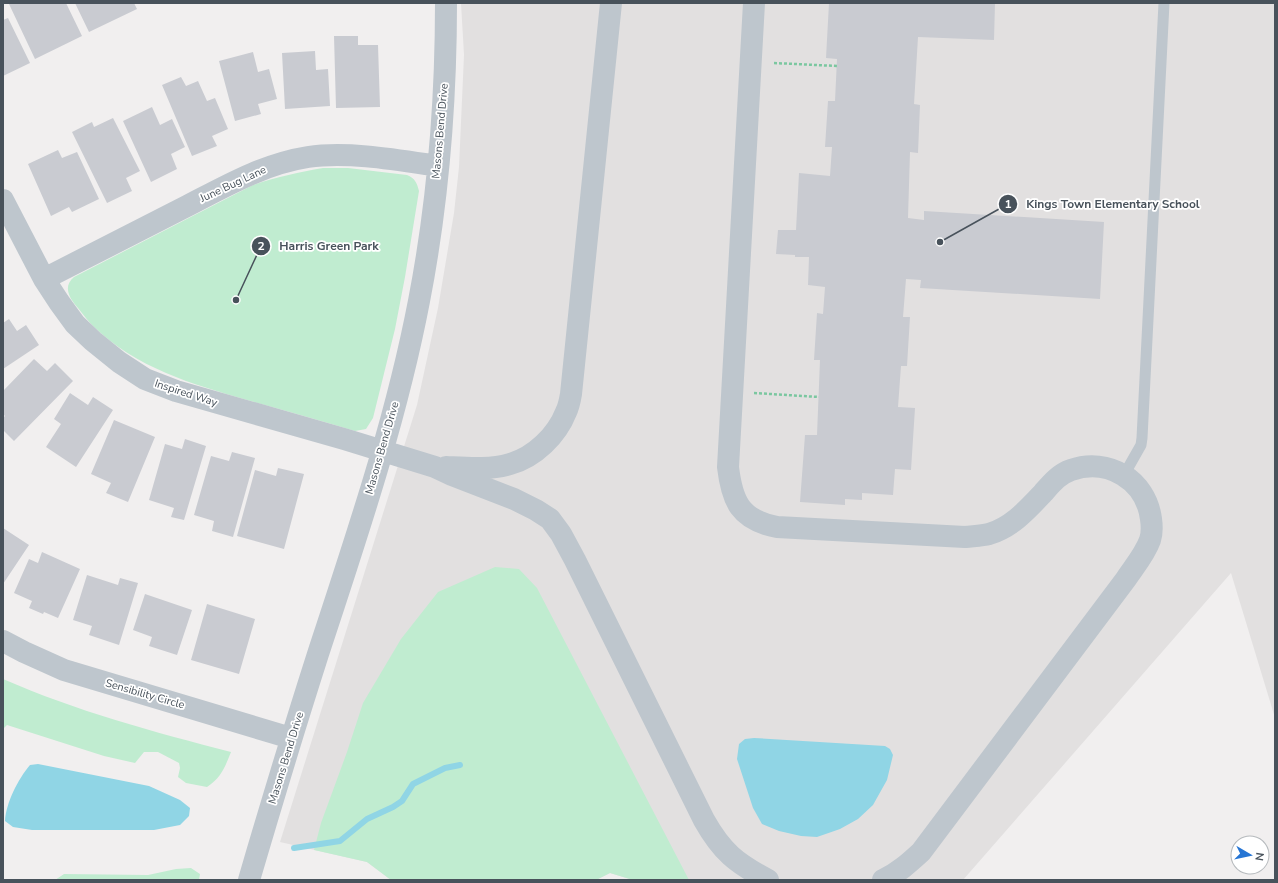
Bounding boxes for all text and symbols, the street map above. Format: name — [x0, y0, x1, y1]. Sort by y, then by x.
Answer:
street label: Masons Bend Drive — [428, 82, 452, 179]
street label: June Bug Lane — [197, 162, 269, 206]
callout: Kings Town Elementary School — [998, 192, 1207, 216]
text: 1 — [1004, 196, 1012, 212]
text: Kings Town Elementary School — [1026, 196, 1200, 212]
callout: Harris Green Park — [251, 234, 386, 258]
text: 2 — [257, 238, 265, 254]
text: Harris Green Park — [279, 238, 379, 254]
street label: Inspired Way — [153, 376, 220, 410]
street label: Masons Bend Drive — [362, 400, 402, 496]
street label: Sensibility Circle — [104, 676, 187, 713]
street label: Masons Bend Drive — [265, 710, 307, 806]
north arrow — [1230, 835, 1270, 875]
text: N — [1251, 851, 1267, 862]

